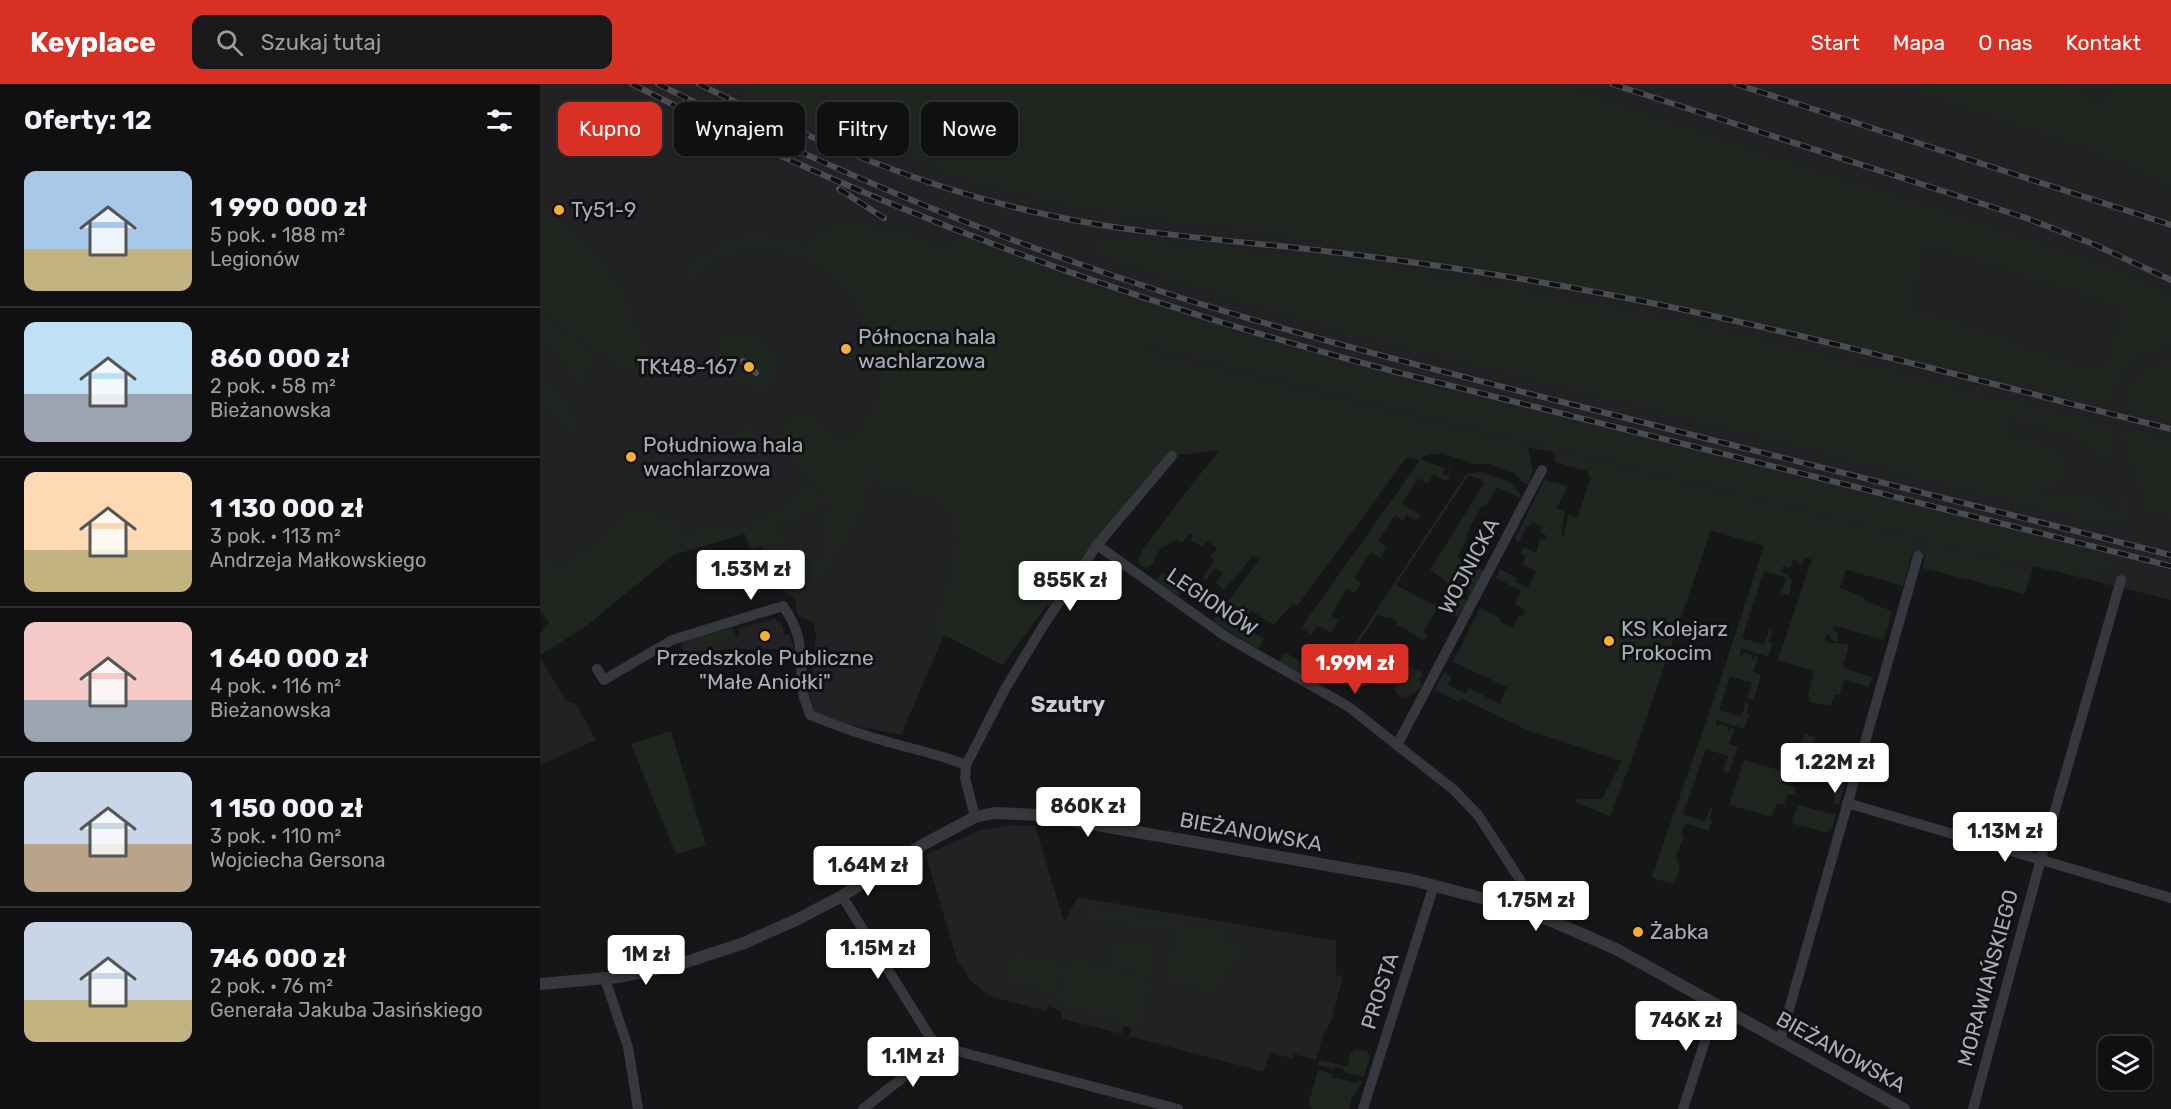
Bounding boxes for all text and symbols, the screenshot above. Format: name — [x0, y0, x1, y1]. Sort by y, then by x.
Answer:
search box — [192, 15, 612, 69]
text: Keyplace — [30, 26, 156, 59]
icon: search — [213, 26, 246, 59]
text: Szukaj tutaj — [261, 29, 381, 56]
text: Start — [1811, 30, 1860, 55]
text: Mapa — [1893, 30, 1945, 55]
text: O nas — [1978, 30, 2033, 55]
text: Kontakt — [2066, 30, 2141, 55]
chip: Kupno — [558, 102, 662, 156]
chip: Wynajem — [674, 102, 805, 156]
chip: Filtry — [817, 102, 909, 156]
chip: Nowe — [921, 102, 1018, 156]
icon: filters — [483, 104, 516, 137]
text: Oferty: 12 — [24, 105, 152, 136]
text: 1 990 000 zł — [210, 192, 367, 223]
icon: home — [72, 195, 144, 267]
place label: Ty51-9 — [571, 197, 637, 222]
marker: Ty51-9 — [552, 203, 566, 217]
text: 5 pok. · 188 m² — [210, 223, 345, 247]
text: Legionów — [210, 247, 300, 271]
place label: Północna hala wachlarzowa — [858, 324, 996, 373]
marker: Północna hala wachlarzowa — [839, 342, 853, 356]
text: 860 000 zł — [210, 343, 350, 374]
icon: home — [72, 346, 144, 418]
place label: TKt48-167 — [637, 354, 737, 379]
marker: TKt48-167 — [742, 360, 756, 374]
text: 2 pok. · 58 m² — [210, 374, 336, 398]
text: Bieżanowska — [210, 398, 331, 422]
place label: Południowa hala wachlarzowa — [643, 432, 803, 481]
marker: Południowa hala wachlarzowa — [624, 450, 638, 464]
text: 1 130 000 zł — [210, 493, 364, 524]
icon: home — [72, 496, 144, 568]
street label: WOJNICKA — [1433, 513, 1504, 618]
text: 3 pok. · 113 m² — [210, 524, 341, 548]
text: Andrzeja Małkowskiego — [210, 548, 427, 572]
pin: 1.53M zł — [689, 550, 813, 601]
text: 1.53M zł — [711, 557, 791, 581]
pin: 855K zł — [1015, 561, 1125, 612]
street label: LEGIONÓW — [1162, 562, 1262, 641]
text: 855K zł — [1033, 568, 1107, 592]
place label: KS Kolejarz Prokocim — [1621, 616, 1728, 665]
marker: Przedszkole Publiczne "Małe Aniołki" — [758, 629, 772, 643]
marker: KS Kolejarz Prokocim — [1602, 634, 1616, 648]
text: 1 640 000 zł — [210, 643, 368, 674]
pin: 1.99M zł — [1293, 644, 1417, 695]
place label: Przedszkole Publiczne "Małe Aniołki" — [656, 645, 874, 694]
icon: home — [72, 646, 144, 718]
text: 1.99M zł — [1315, 651, 1395, 675]
text: 4 pok. · 116 m² — [210, 674, 341, 698]
district label: Szutry — [1031, 691, 1105, 718]
text: Bieżanowska — [210, 698, 331, 722]
pin: 1.22M zł — [1773, 743, 1897, 794]
text: 1.22M zł — [1795, 750, 1875, 774]
pin: 860K zł — [1033, 787, 1143, 838]
text: 1 150 000 zł — [210, 793, 363, 824]
text: 860K zł — [1050, 794, 1126, 818]
icon: home — [72, 796, 144, 868]
street label: BIEŻANOWSKA — [1178, 807, 1324, 856]
pin: 1.13M zł — [1943, 812, 2067, 863]
text: 1.13M zł — [1967, 819, 2043, 843]
text: 3 pok. · 110 m² — [210, 824, 341, 848]
pin: 1.64M zł — [806, 846, 930, 897]
text: Wojciecha Gersona — [210, 848, 386, 872]
text: 1.64M zł — [828, 853, 908, 877]
pin: 1.75M zł — [1474, 881, 1598, 932]
street label: MORAWIAŃSKIEGO — [1952, 887, 2023, 1069]
text: 1.75M zł — [1497, 888, 1575, 912]
place label: Żabka — [1650, 919, 1709, 944]
marker: Żabka — [1631, 925, 1645, 939]
pin: 1.15M zł — [816, 929, 940, 980]
pin: 1M zł — [604, 935, 688, 986]
text: 1.15M zł — [840, 936, 916, 960]
text: 1M zł — [622, 942, 670, 966]
text: 746 000 zł — [210, 943, 346, 974]
icon: home — [72, 946, 144, 1018]
street label: PROSTA — [1355, 949, 1404, 1032]
text: 2 pok. · 76 m² — [210, 974, 333, 998]
text: Generała Jakuba Jasińskiego — [210, 998, 483, 1022]
pin: 746K zł — [1631, 1001, 1741, 1052]
street label: BIEŻANOWSKA — [1772, 1006, 1910, 1097]
text: 746K zł — [1650, 1008, 1722, 1032]
map controls — [2098, 1036, 2152, 1090]
button: layers — [2098, 1036, 2152, 1090]
pin: 1.1M zł — [858, 1037, 968, 1088]
text: 1.1M zł — [881, 1044, 945, 1068]

